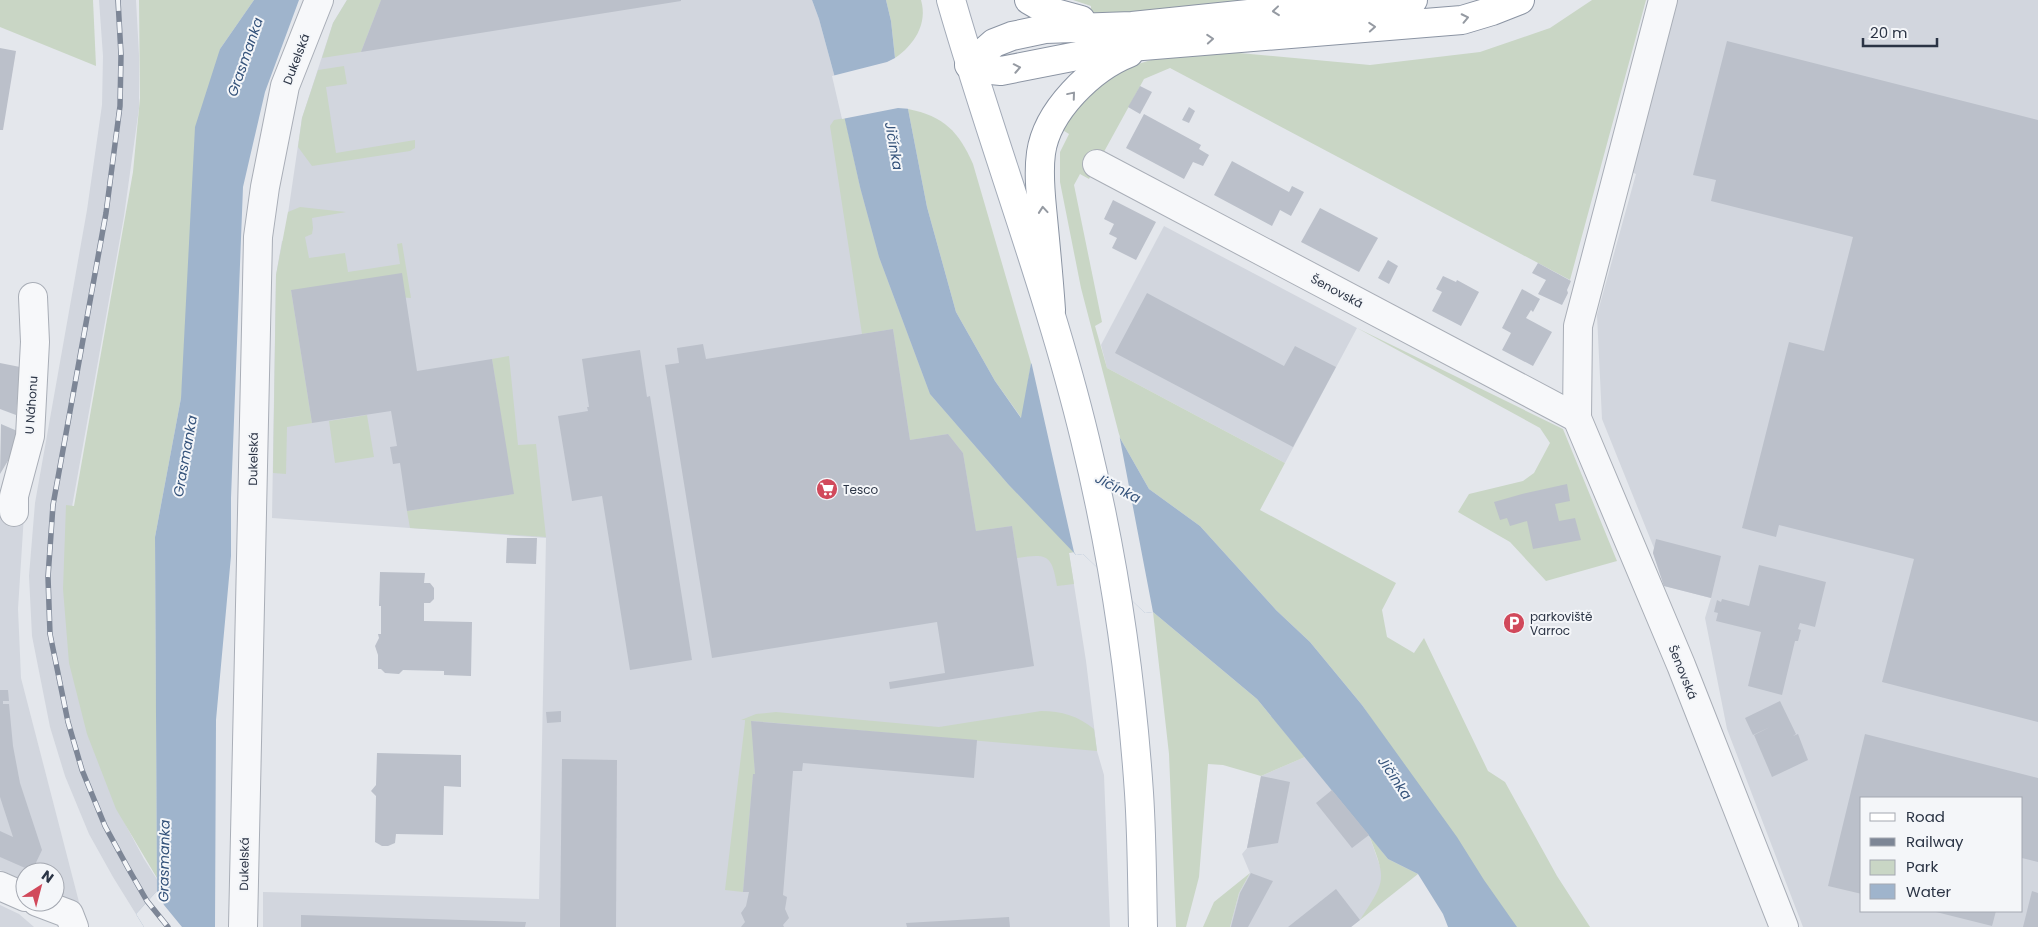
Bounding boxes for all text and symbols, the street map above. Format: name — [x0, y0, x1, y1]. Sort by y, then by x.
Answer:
one-way arrow — [1272, 5, 1280, 16]
one-way arrow — [1460, 13, 1469, 24]
water label: Grasmanka — [222, 14, 268, 99]
scale bar — [1863, 15, 1937, 47]
one-way arrow — [1369, 22, 1377, 33]
text: 20 m — [1870, 22, 1908, 43]
street label: Dukelská — [279, 31, 313, 87]
one-way arrow — [1207, 34, 1215, 45]
one-way arrow — [1013, 63, 1021, 73]
one-way arrow — [1067, 92, 1075, 101]
water label: Jičínka — [880, 120, 908, 172]
one-way arrow — [1037, 205, 1048, 213]
street label: Šenovská — [1308, 270, 1366, 312]
street label: U Náhonu — [20, 375, 42, 435]
water label: Grasmanka — [168, 413, 202, 498]
street label: Dukelská — [244, 432, 262, 486]
water label: Jičínka — [1092, 468, 1145, 508]
supermarket icon: Tesco — [815, 477, 839, 501]
place label: Tesco — [843, 481, 878, 498]
place label: parkoviště Varroc — [1530, 608, 1592, 639]
parking icon: parkoviště Varroc — [1502, 611, 1526, 635]
street label: Šenovská — [1664, 642, 1702, 702]
water label: Jičínka — [1373, 752, 1417, 804]
legend — [1860, 797, 2023, 912]
text: Road — [1906, 806, 1945, 827]
water label: Grasmanka — [153, 819, 175, 902]
text: Railway — [1906, 831, 1964, 852]
street label: Dukelská — [235, 837, 253, 891]
text: Park — [1906, 856, 1938, 877]
north arrow — [15, 862, 65, 912]
text: N — [38, 865, 58, 888]
text: Water — [1906, 881, 1952, 902]

